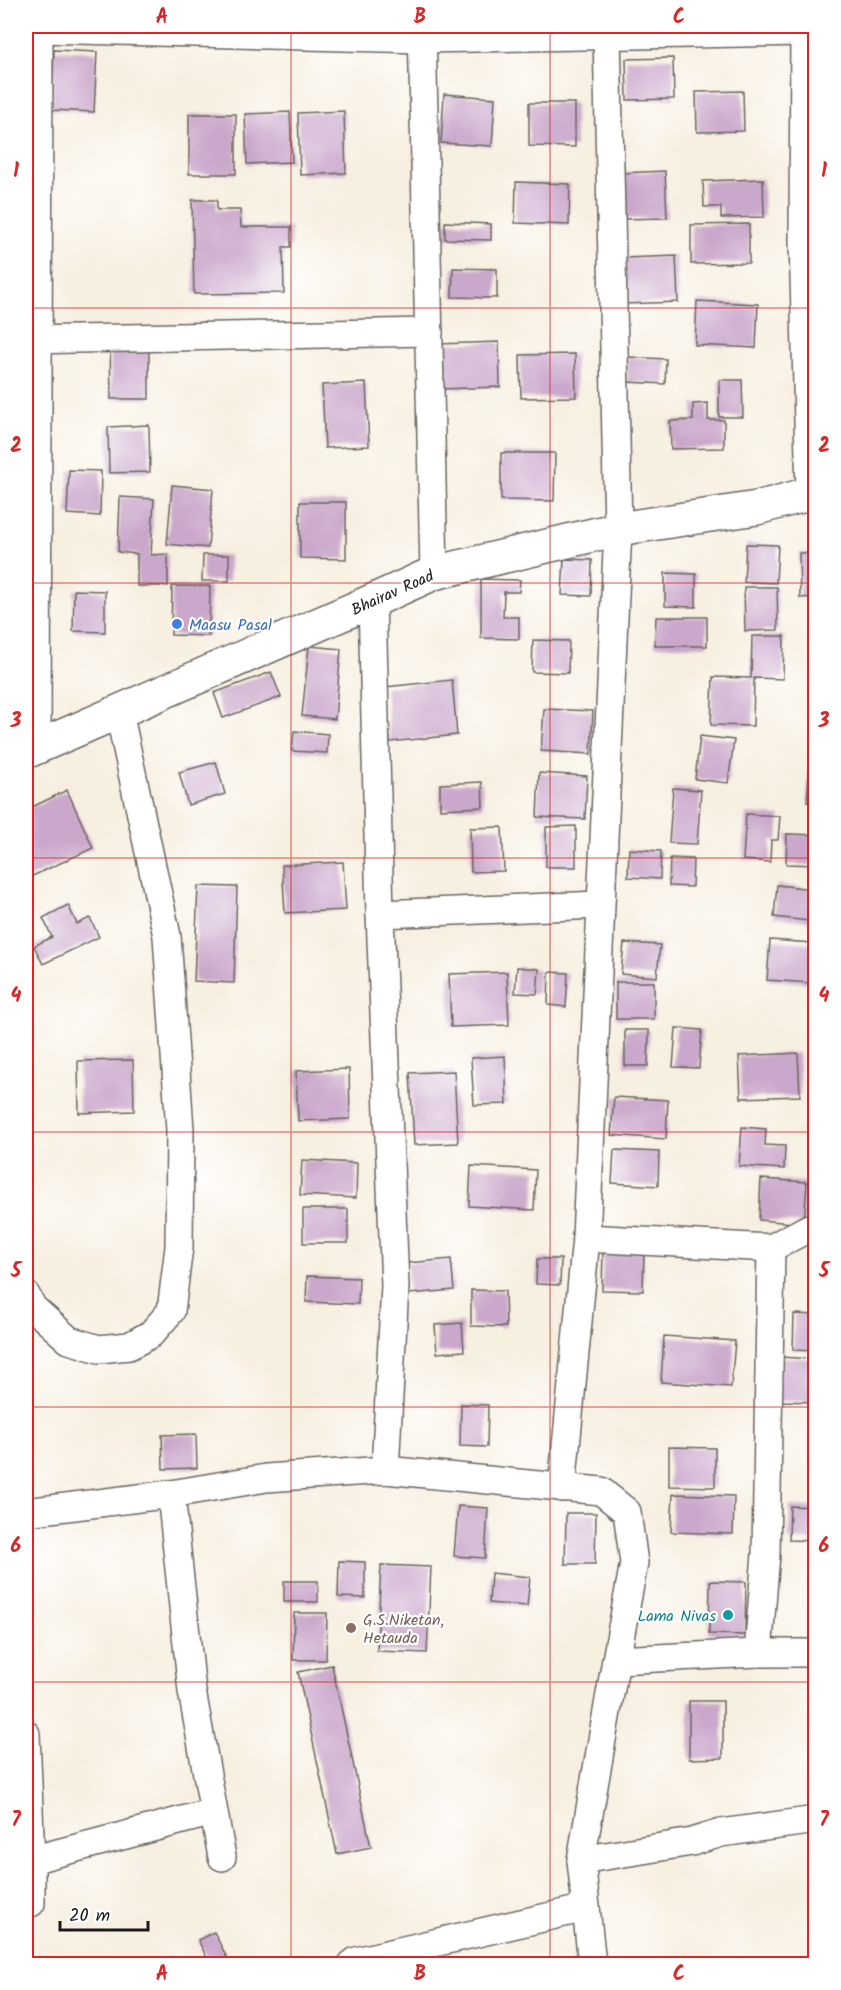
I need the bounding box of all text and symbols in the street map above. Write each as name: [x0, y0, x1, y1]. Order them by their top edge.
text: A: [156, 2, 168, 34]
text: B: [414, 2, 426, 34]
text: C: [673, 2, 685, 34]
text: 1: [13, 156, 19, 188]
text: 1: [821, 156, 827, 188]
text: 2: [10, 431, 22, 463]
text: 2: [818, 431, 830, 463]
street label: Bhairav Road: [347, 564, 439, 623]
place label: Maasu Pasal: [189, 613, 272, 638]
marker: Maasu Pasal: [170, 617, 184, 631]
text: 3: [10, 706, 22, 738]
text: 3: [818, 706, 830, 738]
text: 4: [11, 981, 22, 1013]
text: 4: [819, 981, 830, 1013]
text: 5: [10, 1256, 23, 1288]
text: 5: [818, 1256, 831, 1288]
text: 6: [11, 1531, 22, 1563]
text: 6: [819, 1531, 830, 1563]
place label: Lama Nivas: [637, 1604, 716, 1629]
place label: G.S.Niketan, Hetauda: [363, 1608, 444, 1651]
marker: Lama Nivas: [721, 1608, 735, 1622]
marker: G.S.Niketan, Hetauda: [344, 1621, 358, 1635]
text: 7: [11, 1805, 21, 1837]
text: 7: [819, 1805, 829, 1837]
scale bar: [60, 1894, 148, 1932]
text: 20 m: [69, 1902, 110, 1931]
text: A: [156, 1959, 168, 1990]
text: B: [414, 1959, 426, 1990]
text: C: [673, 1959, 685, 1990]

